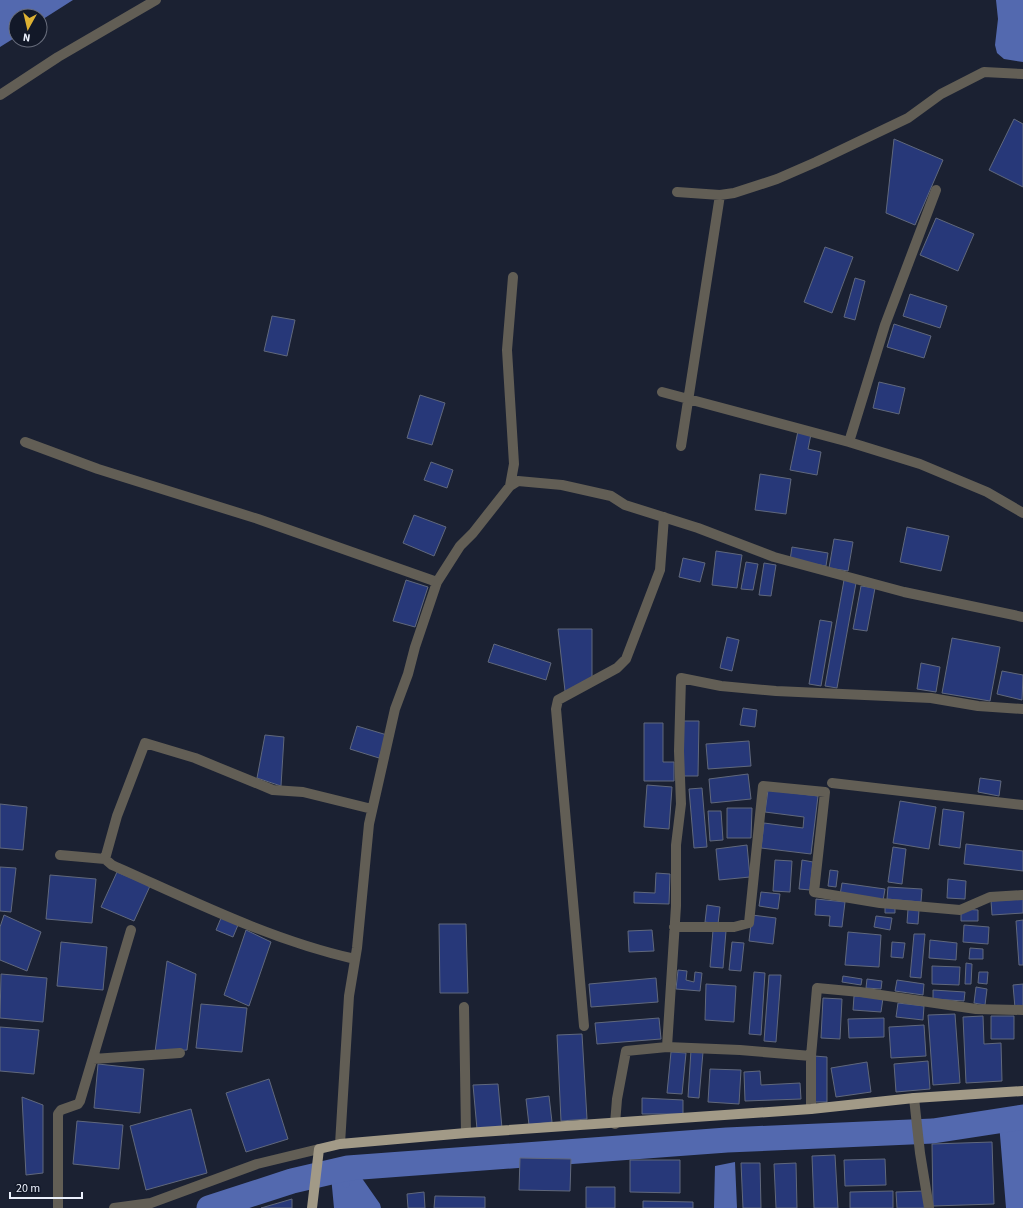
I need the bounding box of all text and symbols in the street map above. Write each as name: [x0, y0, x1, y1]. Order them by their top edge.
north arrow: [8, 8, 48, 48]
text: N: [22, 29, 31, 45]
scale bar: [10, 1174, 82, 1200]
text: 20 m: [16, 1180, 40, 1197]

